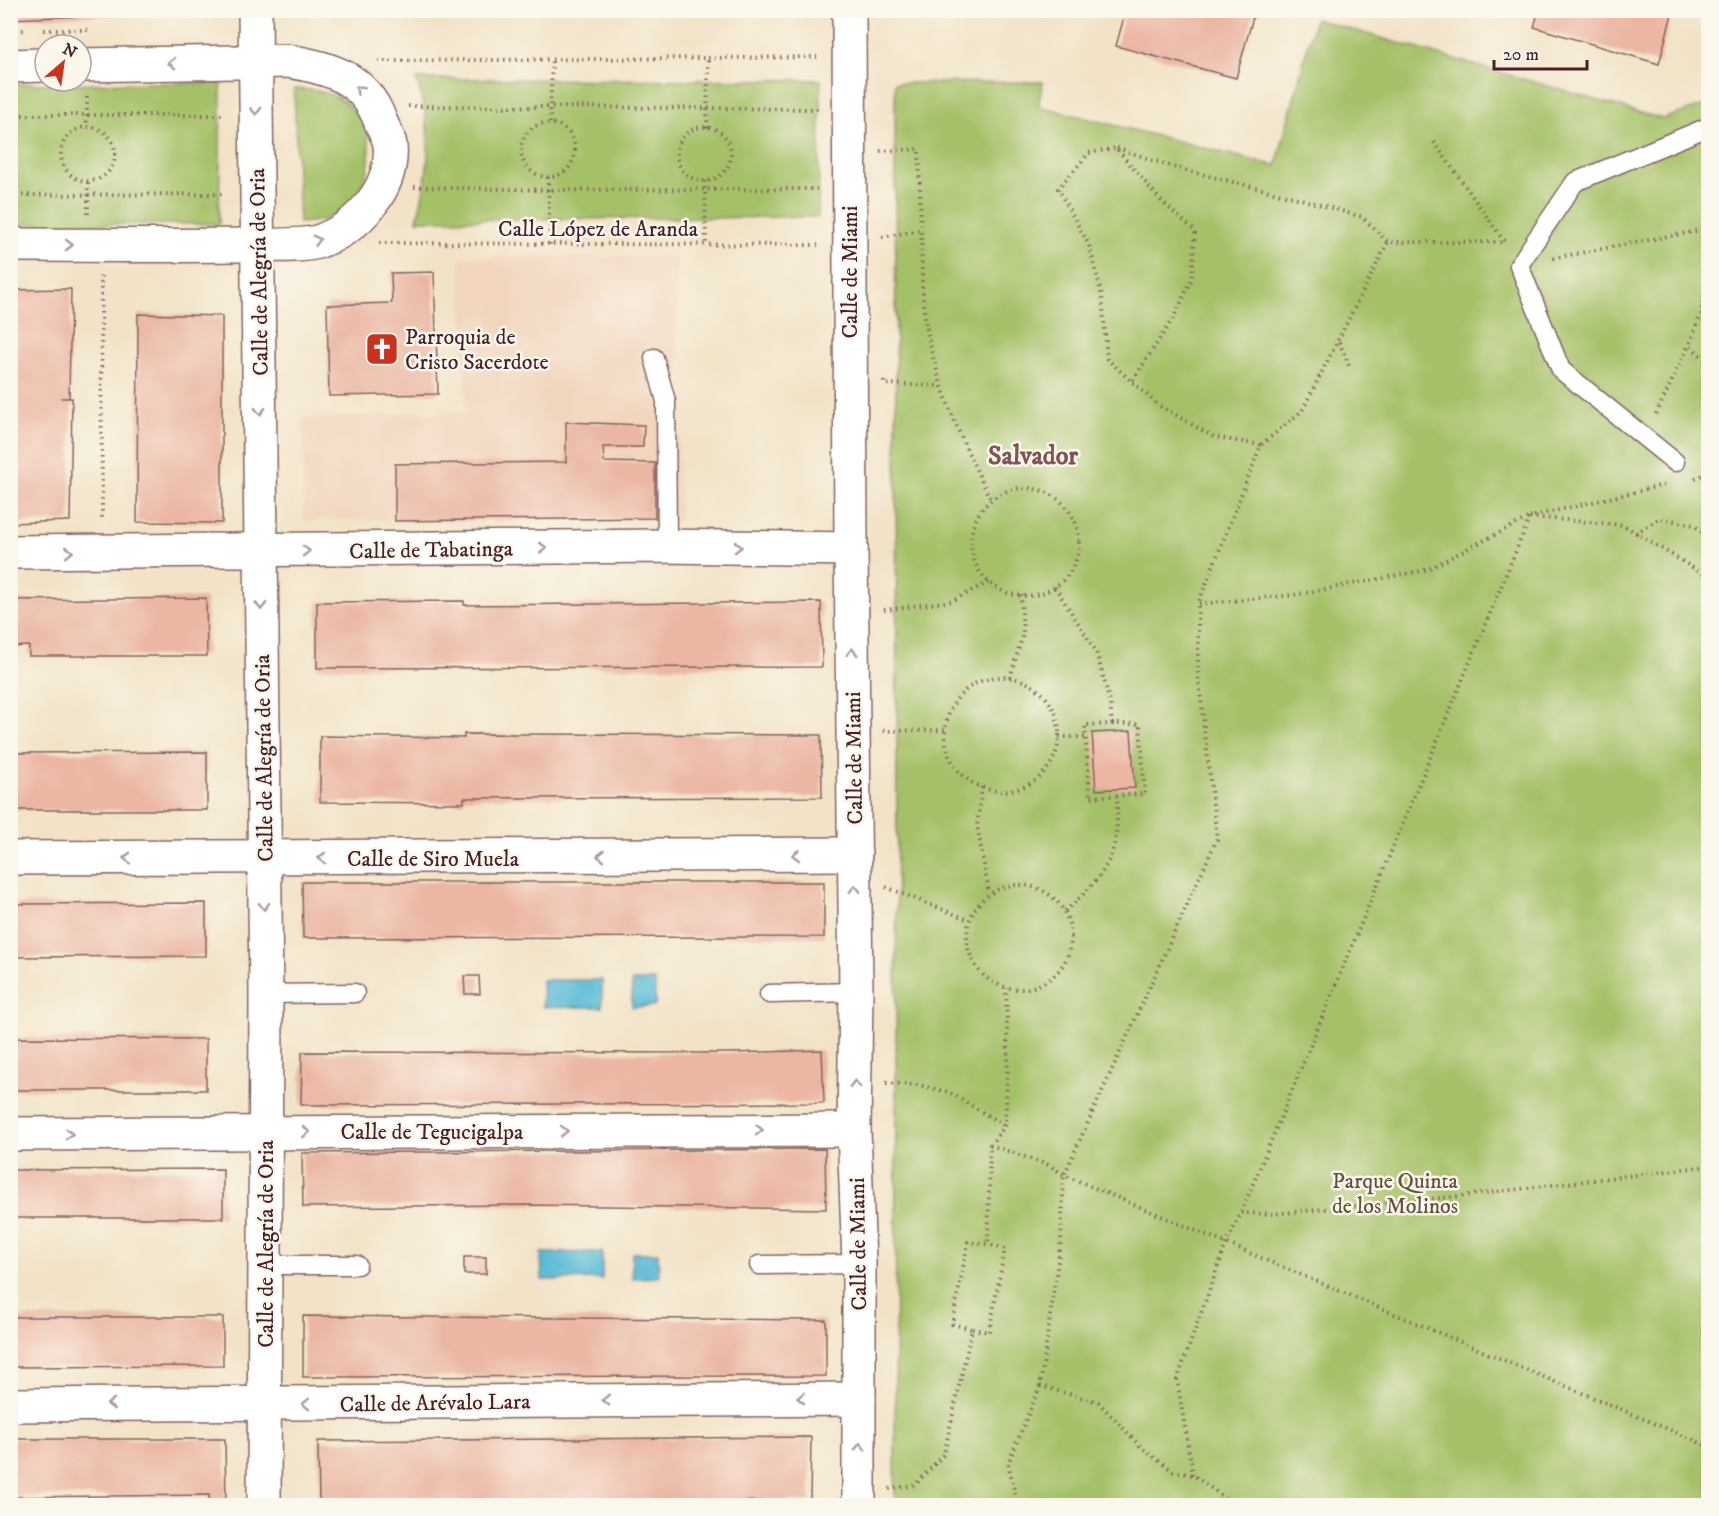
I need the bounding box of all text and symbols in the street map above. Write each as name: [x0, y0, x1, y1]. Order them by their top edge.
north arrow: [33, 33, 93, 93]
scale bar: [1494, 33, 1587, 71]
text: N: [59, 39, 80, 63]
text: 20 m: [1503, 44, 1539, 66]
one-way arrow: [167, 57, 176, 69]
one-way arrow: [356, 86, 367, 97]
one-way arrow: [249, 106, 262, 115]
street label: Calle de Alegría de Oria: [244, 167, 275, 376]
street label: Calle de Miami: [837, 205, 864, 339]
street label: Calle López de Aranda: [498, 216, 699, 243]
one-way arrow: [312, 234, 322, 247]
one-way arrow: [64, 239, 73, 251]
place label: Parroquia de Cristo Sacerdote: [405, 324, 549, 376]
church icon: Parroquia de Cristo Sacerdote: [364, 331, 400, 367]
one-way arrow: [254, 406, 266, 415]
district label: Salvador: [988, 440, 1078, 473]
street label: Calle de Tabatinga: [349, 536, 514, 565]
one-way arrow: [538, 541, 547, 554]
one-way arrow: [733, 541, 742, 554]
one-way arrow: [301, 545, 310, 557]
one-way arrow: [64, 546, 73, 558]
one-way arrow: [255, 601, 267, 610]
one-way arrow: [846, 648, 858, 657]
street label: Calle de Alegría de Oria: [249, 653, 280, 862]
street label: Calle de Miami: [840, 691, 869, 825]
street label: Calle de Siro Muela: [347, 846, 520, 873]
one-way arrow: [792, 849, 801, 861]
one-way arrow: [597, 850, 606, 862]
one-way arrow: [123, 852, 132, 864]
one-way arrow: [318, 852, 327, 864]
one-way arrow: [849, 885, 861, 894]
one-way arrow: [258, 901, 270, 910]
one-way arrow: [849, 1080, 861, 1089]
street label: Calle de Tegucigalpa: [341, 1119, 524, 1146]
one-way arrow: [754, 1124, 763, 1136]
one-way arrow: [559, 1125, 568, 1137]
one-way arrow: [301, 1126, 310, 1138]
one-way arrow: [64, 1128, 73, 1140]
street label: Calle de Alegría de Oria: [253, 1140, 280, 1348]
park label: Parque Quinta de los Molinos: [1332, 1168, 1459, 1220]
street label: Calle de Miami: [844, 1177, 873, 1311]
street label: Calle de Arévalo Lara: [339, 1388, 531, 1419]
one-way arrow: [796, 1392, 805, 1405]
one-way arrow: [601, 1394, 610, 1407]
one-way arrow: [301, 1397, 310, 1410]
one-way arrow: [106, 1398, 115, 1411]
one-way arrow: [854, 1443, 866, 1452]

